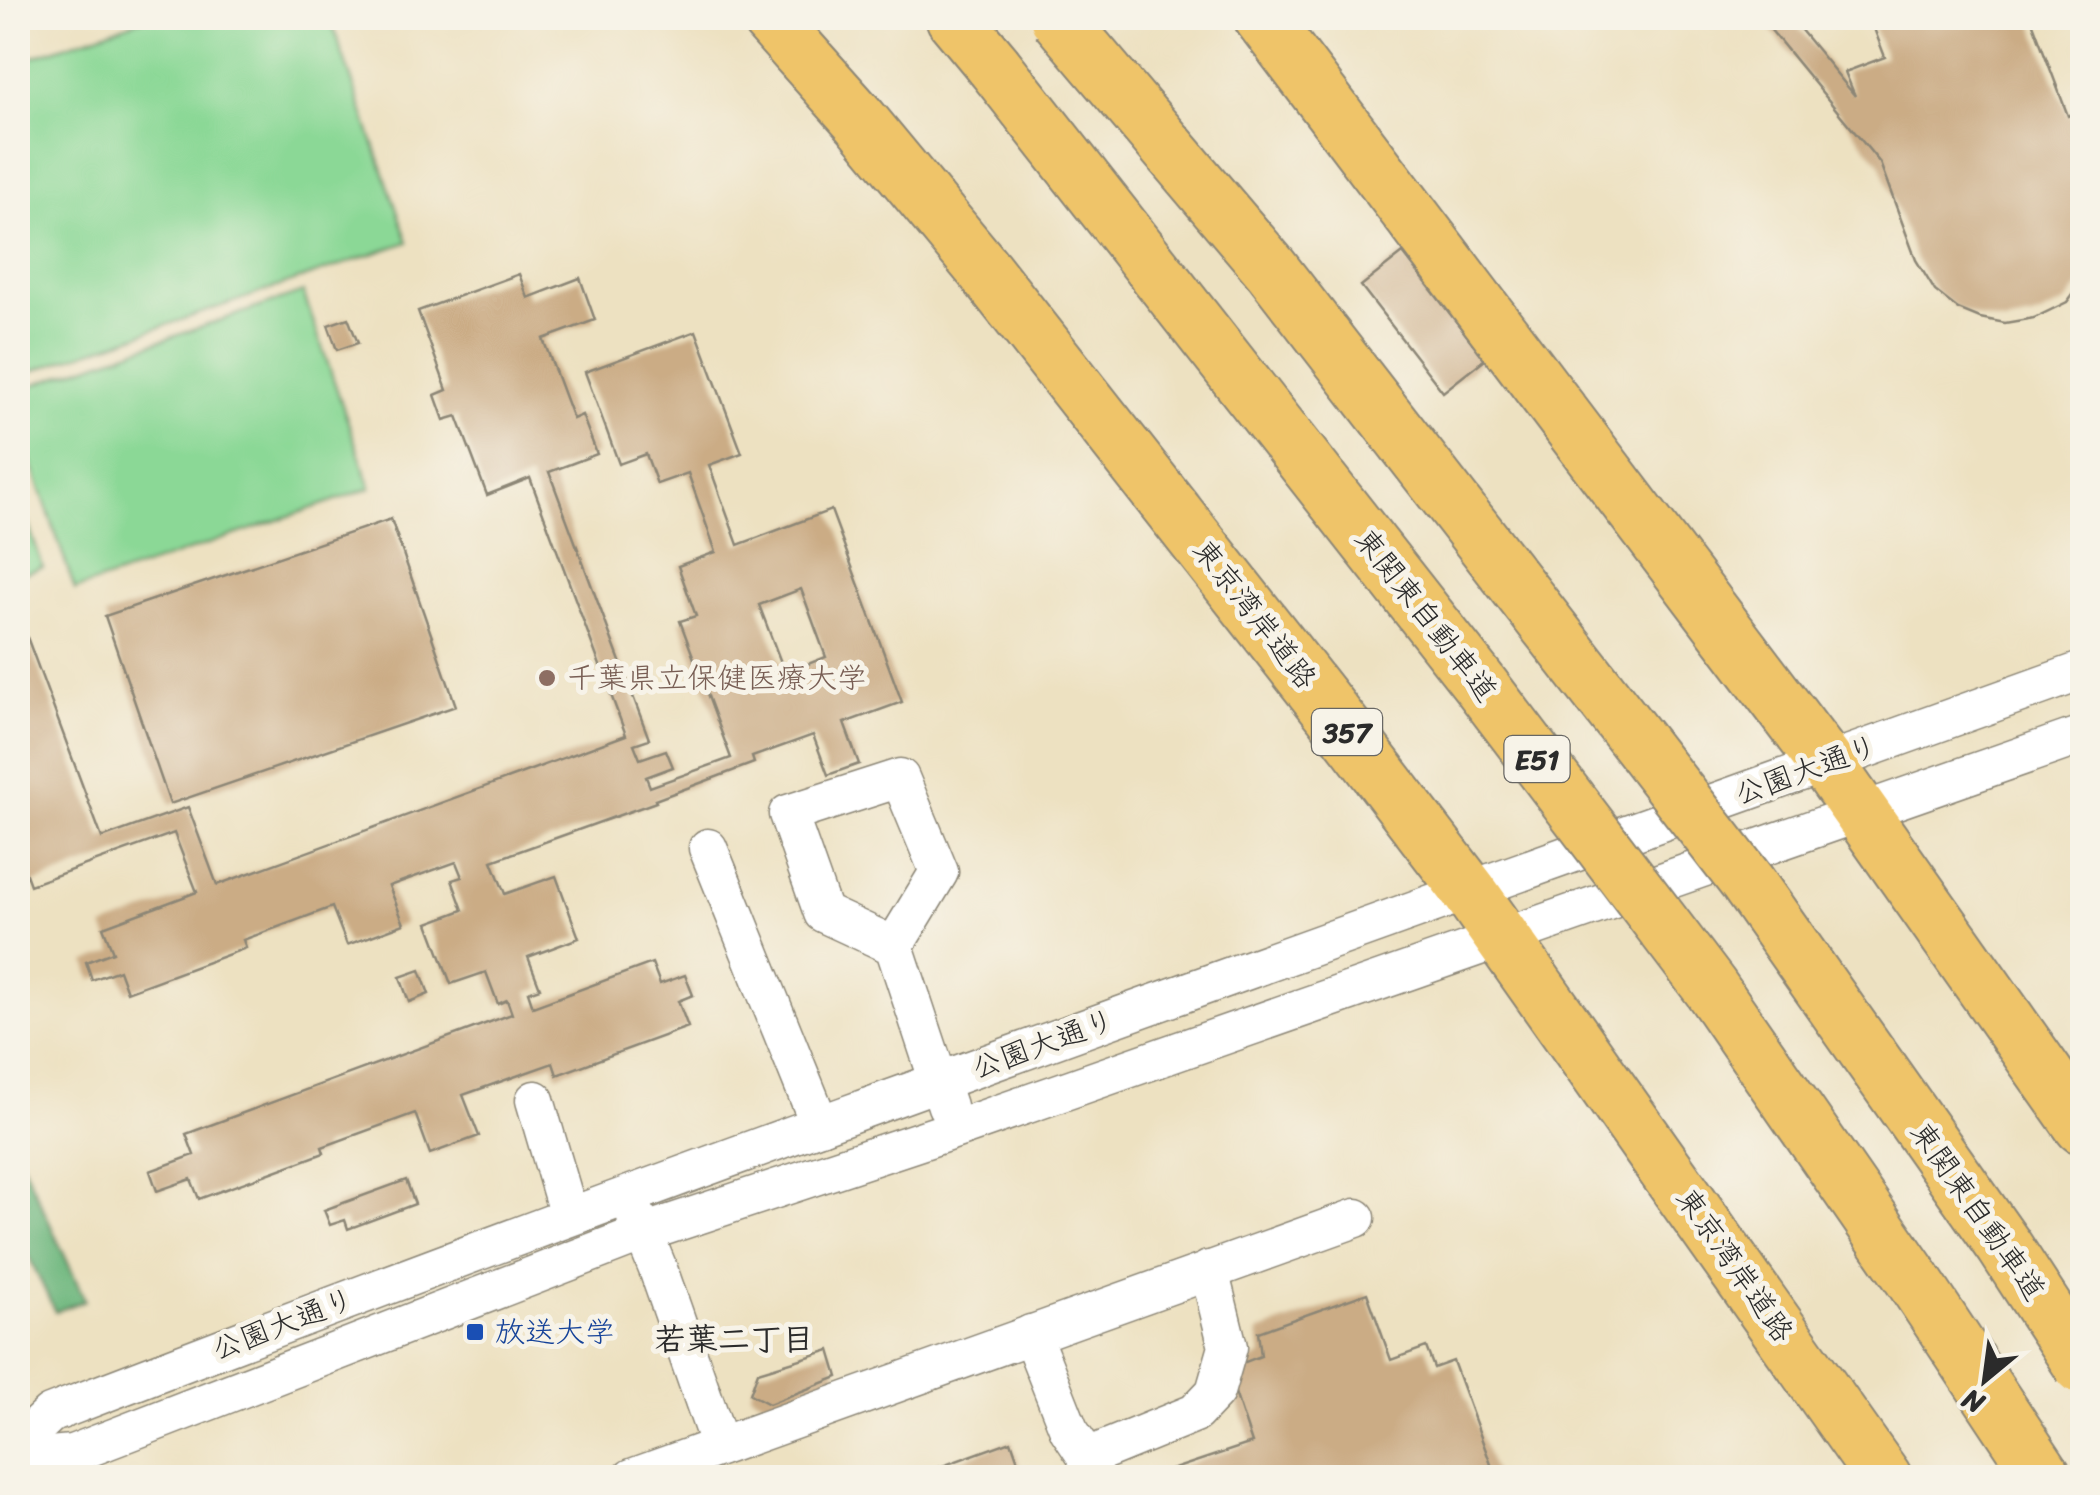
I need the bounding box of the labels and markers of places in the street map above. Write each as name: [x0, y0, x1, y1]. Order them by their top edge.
place label: 千葉県立保健医療大学: [567, 651, 867, 705]
marker: 千葉県立保健医療大学: [536, 667, 558, 689]
place label: 放送大学: [495, 1305, 615, 1359]
marker: 放送大学: [464, 1321, 486, 1343]

